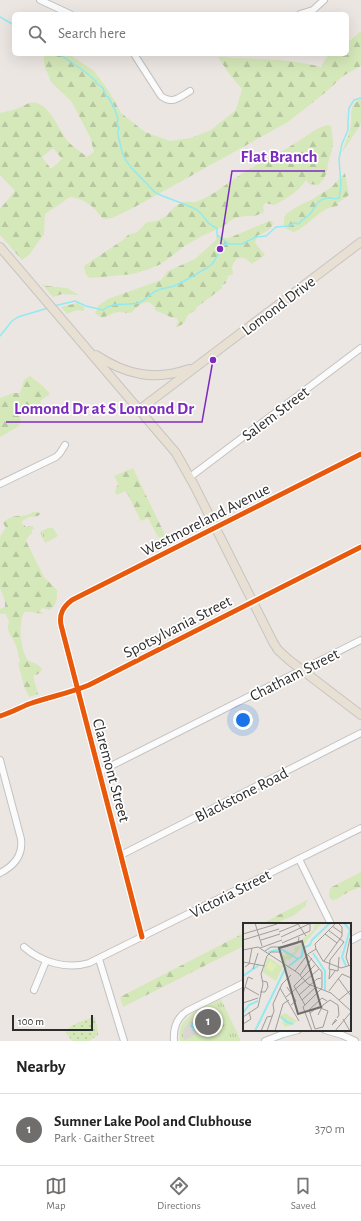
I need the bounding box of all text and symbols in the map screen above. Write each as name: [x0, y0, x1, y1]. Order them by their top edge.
search box: [12, 12, 349, 56]
icon: search: [26, 23, 48, 45]
text: Search here: [58, 26, 126, 41]
callout: Flat Branch: [232, 142, 325, 171]
text: Flat Branch: [241, 148, 317, 165]
street label: Lomond Drive: [239, 273, 318, 338]
street label: Salem Street: [239, 384, 312, 444]
callout: Lomond Dr at S Lomond Dr: [6, 393, 202, 422]
text: Lomond Dr at S Lomond Dr: [14, 400, 194, 417]
street label: Westmoreland Avenue: [139, 481, 272, 559]
street label: Spotsylvania Street: [121, 593, 235, 662]
street label: Chatham Street: [247, 646, 342, 704]
your location: [233, 710, 253, 730]
street label: Claremont Street: [90, 717, 133, 824]
street label: Blackstone Road: [192, 765, 291, 825]
street label: Victoria Street: [187, 867, 273, 921]
inset map: [243, 923, 351, 1031]
pin: 1: [195, 1007, 221, 1037]
scale bar: [12, 1013, 93, 1032]
text: 100 m: [18, 1016, 44, 1027]
text: Nearby: [16, 1058, 66, 1075]
text: Sumner Lake Pool and Clubhouse: [54, 1114, 252, 1129]
text: 1: [27, 1123, 31, 1136]
text: 370 m: [315, 1123, 345, 1136]
text: Park · Gaither Street: [54, 1132, 154, 1145]
tab: Map: [45, 1175, 67, 1212]
tab: Directions: [157, 1175, 201, 1212]
tab: Saved: [291, 1175, 316, 1212]

